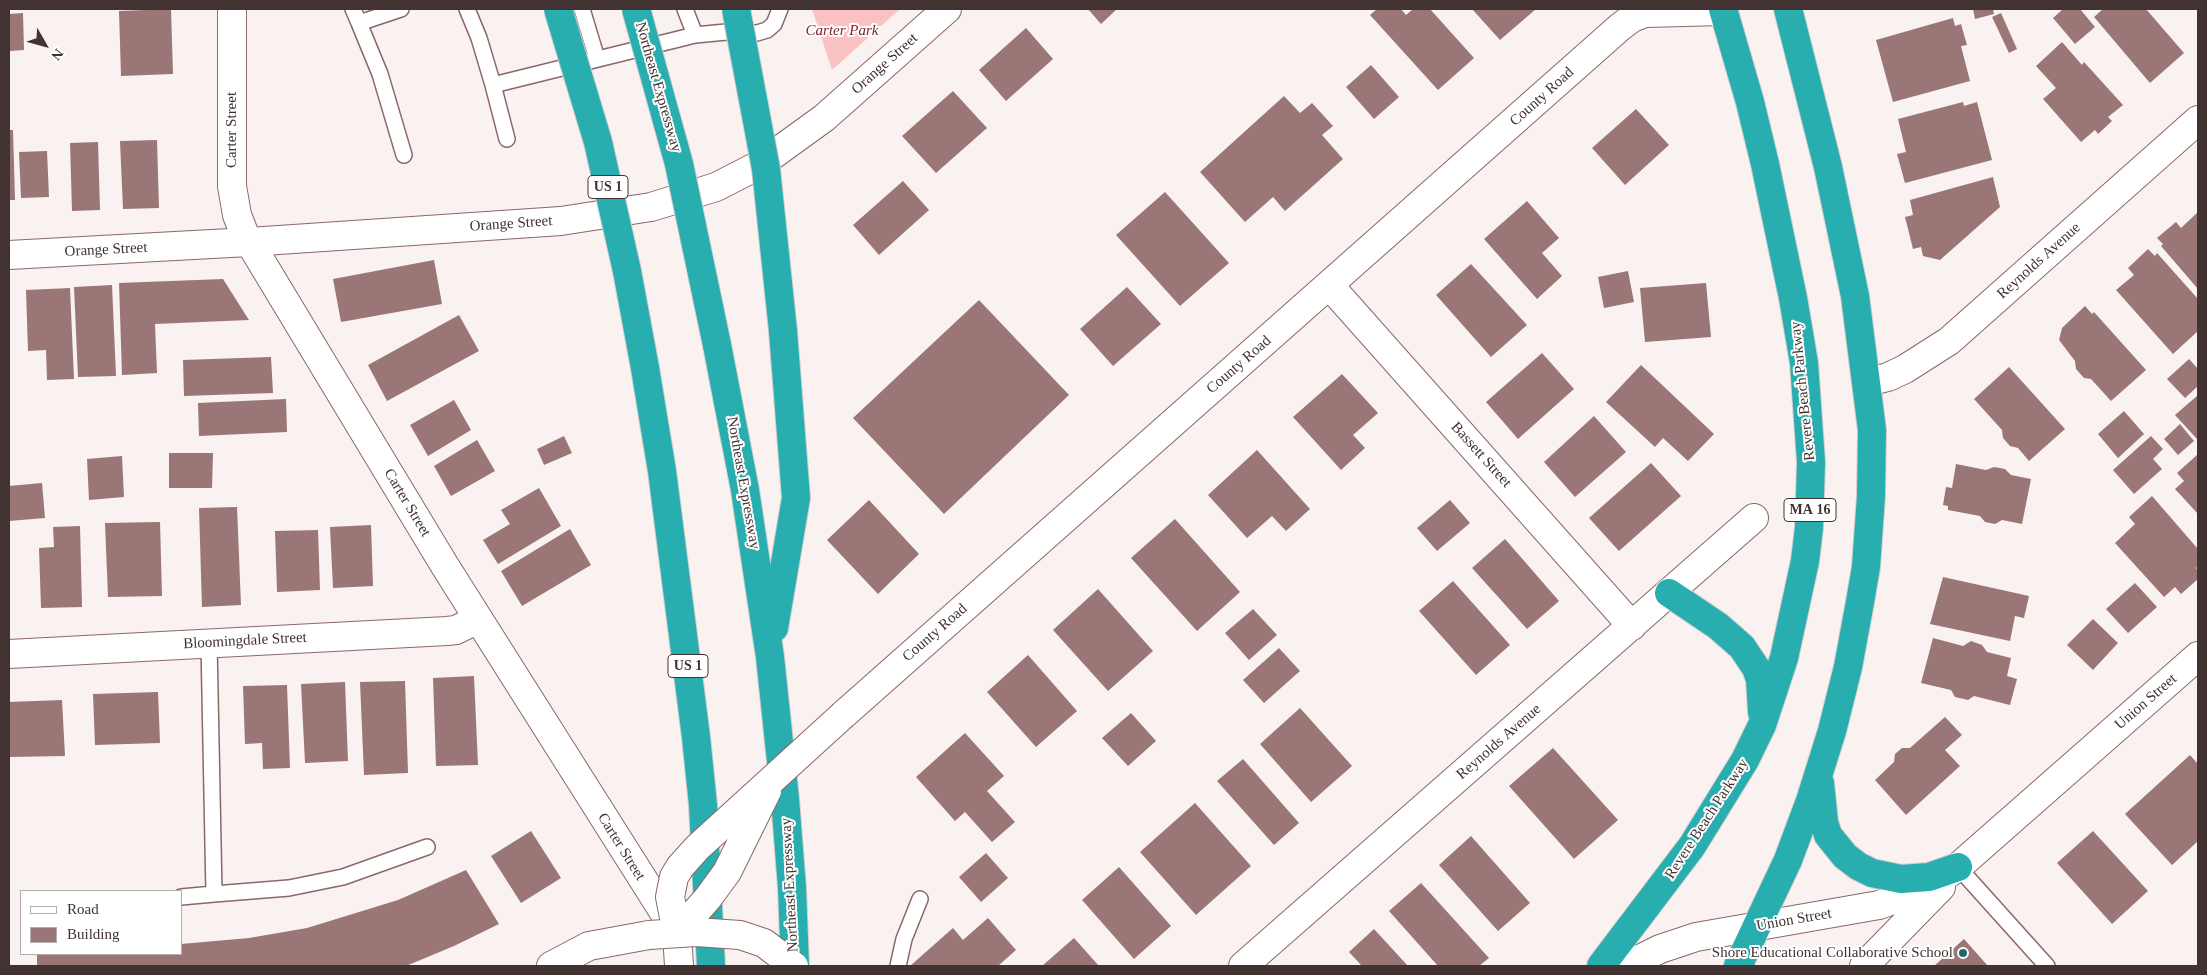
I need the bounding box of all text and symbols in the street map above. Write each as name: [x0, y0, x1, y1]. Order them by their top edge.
north arrow: [20, 20, 70, 70]
street label: Northeast Expressway: [631, 20, 685, 154]
park label: Carter Park: [806, 22, 878, 40]
street label: Orange Street: [848, 30, 922, 98]
text: N: [48, 46, 66, 63]
street label: County Road: [1506, 64, 1578, 130]
street label: Carter Street: [223, 92, 241, 168]
road number: US 1: [588, 176, 628, 198]
street label: Orange Street: [469, 212, 553, 236]
street label: Reynolds Avenue: [1994, 219, 2084, 303]
street label: Orange Street: [64, 239, 148, 261]
street label: Revere Beach Parkway: [1787, 320, 1819, 462]
street label: County Road: [1203, 332, 1275, 398]
street label: Northeast Expressway: [722, 415, 764, 551]
street label: Bassett Street: [1447, 418, 1515, 492]
street label: Carter Street: [380, 466, 434, 540]
road number: MA 16: [1784, 498, 1836, 522]
street label: County Road: [899, 600, 971, 666]
street label: Bloomingdale Street: [183, 629, 307, 653]
road number: US 1: [668, 654, 708, 678]
street label: Union Street: [2111, 670, 2181, 734]
street label: Reynolds Avenue: [1453, 700, 1545, 784]
street label: Revere Beach Parkway: [1661, 755, 1753, 883]
street label: Carter Street: [593, 810, 649, 884]
street label: Northeast Expressway: [777, 817, 803, 953]
legend: [20, 890, 182, 955]
text: Road: [67, 901, 99, 917]
street label: Union Street: [1755, 905, 1833, 935]
text: Building: [67, 926, 120, 942]
place label: Shore Educational Collaborative School: [1712, 944, 1953, 962]
marker: Shore Educational Collaborative School: [1957, 947, 1969, 959]

